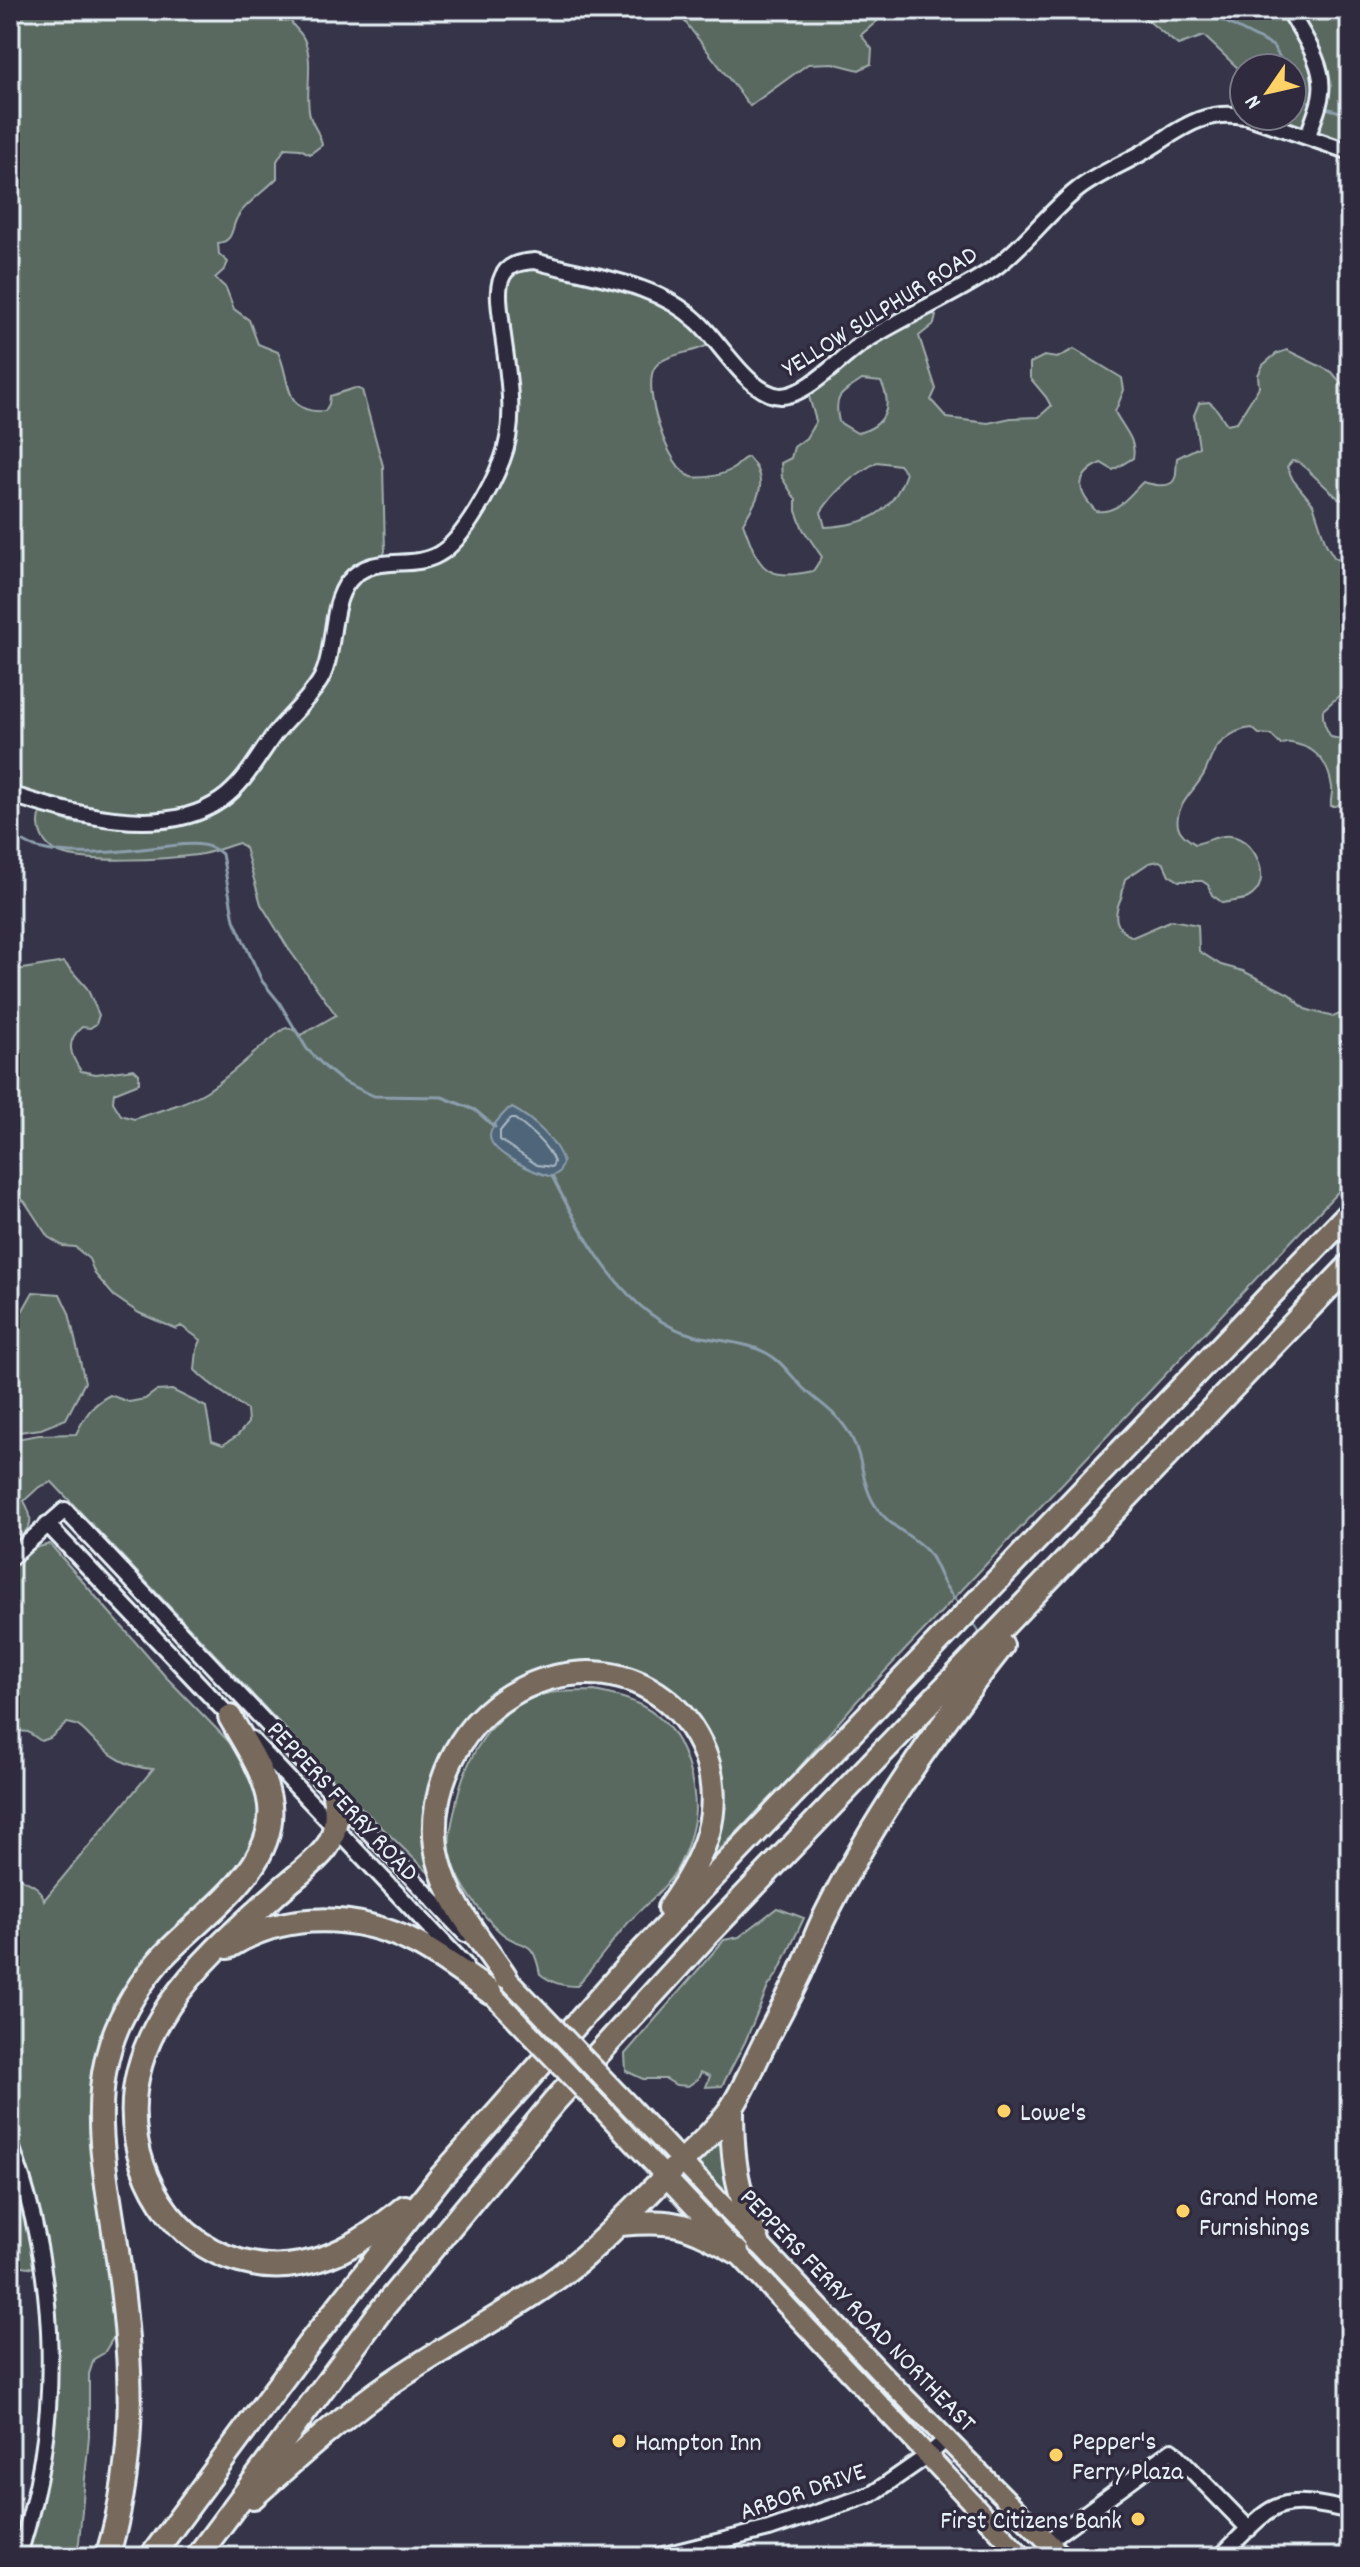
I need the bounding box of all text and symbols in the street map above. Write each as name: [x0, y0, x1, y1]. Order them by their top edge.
north arrow: [1228, 52, 1308, 132]
text: N: [1238, 88, 1270, 114]
street label: YELLOW SULPHUR ROAD: [776, 238, 986, 388]
street label: PEPPERS FERRY ROAD: [257, 1714, 426, 1891]
place label: Lowe's: [1020, 2096, 1086, 2133]
marker: Lowe's: [995, 2102, 1013, 2120]
street label: PEPPERS FERRY ROAD NORTHEAST: [730, 2181, 984, 2442]
place label: Grand Home Furnishings: [1199, 2181, 1318, 2248]
marker: Grand Home Furnishings: [1174, 2202, 1192, 2220]
place label: Pepper's Ferry Plaza: [1072, 2425, 1184, 2492]
place label: Hampton Inn: [635, 2426, 762, 2463]
marker: Hampton Inn: [610, 2432, 628, 2450]
marker: Pepper's Ferry Plaza: [1047, 2446, 1065, 2464]
street label: ARBOR DRIVE: [735, 2454, 871, 2532]
place label: First Citizens Bank: [940, 2504, 1122, 2541]
marker: First Citizens Bank: [1129, 2510, 1147, 2528]

